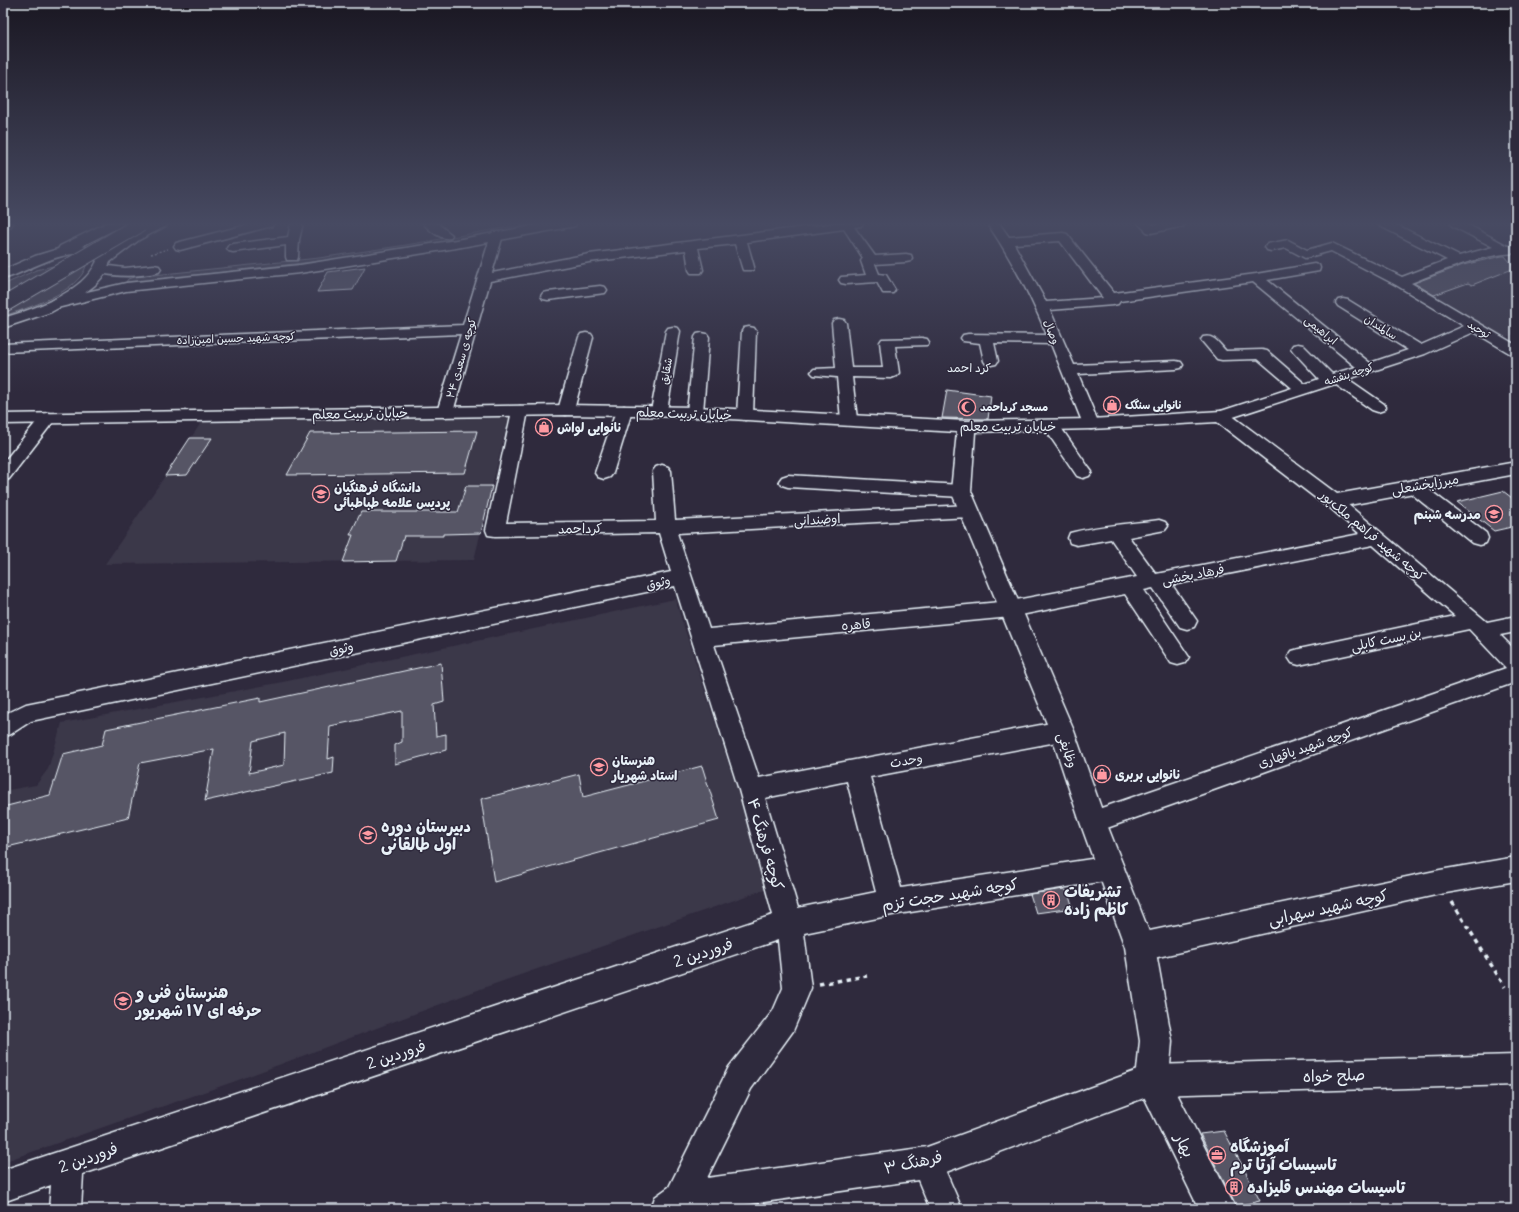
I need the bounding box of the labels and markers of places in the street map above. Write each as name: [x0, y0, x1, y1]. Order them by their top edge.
shop icon: نانوایی سنگک: [1102, 395, 1122, 415]
mosque icon: مسجد کرداحمد: [957, 397, 977, 417]
place label: نانوایی سنگک: [1125, 398, 1182, 413]
place label: مسجد کرداحمد: [980, 400, 1048, 414]
shop icon: نانوایی لواش: [534, 417, 554, 437]
place label: نانوایی لواش: [557, 419, 622, 437]
place label: دانشگاه فرهنگیان پردیس علامه طباطبائی: [334, 479, 450, 511]
school or university icon: دانشگاه فرهنگیان پردیس علامه طباطبائی: [311, 484, 331, 504]
school or university icon: مدرسه شبنم: [1484, 504, 1504, 524]
place label: مدرسه شبنم: [1414, 506, 1481, 525]
place label: هنرستان استاد شهریار: [611, 752, 677, 784]
school or university icon: هنرستان استاد شهریار: [589, 757, 609, 777]
shop icon: نانوایی بربری: [1092, 764, 1112, 784]
place label: نانوایی بربری: [1115, 766, 1181, 783]
place label: دبیرستان دوره اول طالقانی: [381, 816, 471, 855]
school or university icon: دبیرستان دوره اول طالقانی: [358, 825, 378, 845]
place label: تشریفات کاظم زاده: [1064, 881, 1128, 922]
building icon: تشریفات کاظم زاده: [1041, 890, 1061, 910]
place label: هنرستان فنی و حرفه ای ۱۷ شهریور: [134, 982, 261, 1021]
school or university icon: هنرستان فنی و حرفه ای ۱۷ شهریور: [113, 991, 133, 1011]
place label: آموزشگاه تاسیسات آرتا ترم: [1230, 1136, 1338, 1177]
office icon: آموزشگاه تاسیسات آرتا ترم: [1207, 1145, 1227, 1165]
building icon: تاسیسات مهندس قلیزاده: [1224, 1177, 1244, 1197]
place label: تاسیسات مهندس قلیزاده: [1247, 1177, 1407, 1197]

